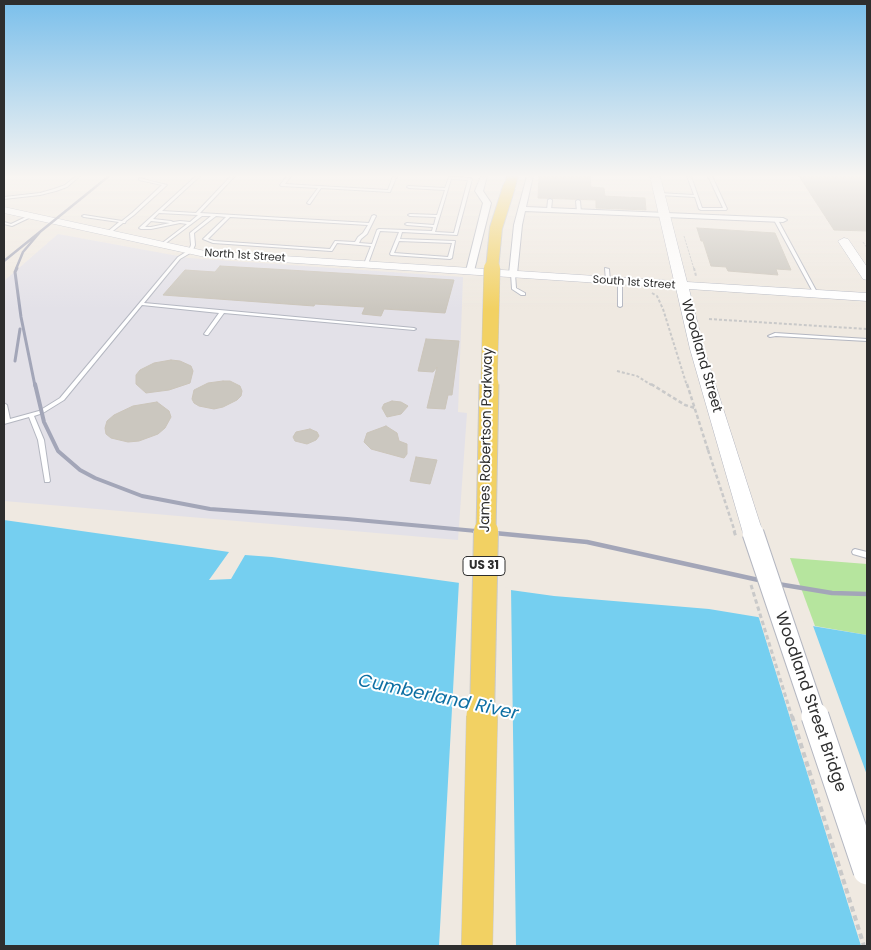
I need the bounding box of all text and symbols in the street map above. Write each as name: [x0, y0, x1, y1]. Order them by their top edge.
street label: North 1st Street: [204, 247, 286, 265]
street label: South 1st Street: [592, 274, 676, 292]
street label: Woodland Street: [677, 297, 725, 415]
street label: James Robertson Parkway: [477, 347, 497, 533]
road number: US 31: [463, 556, 505, 576]
street label: Woodland Street Bridge: [770, 609, 850, 795]
water label: Cumberland River: [356, 670, 520, 726]

